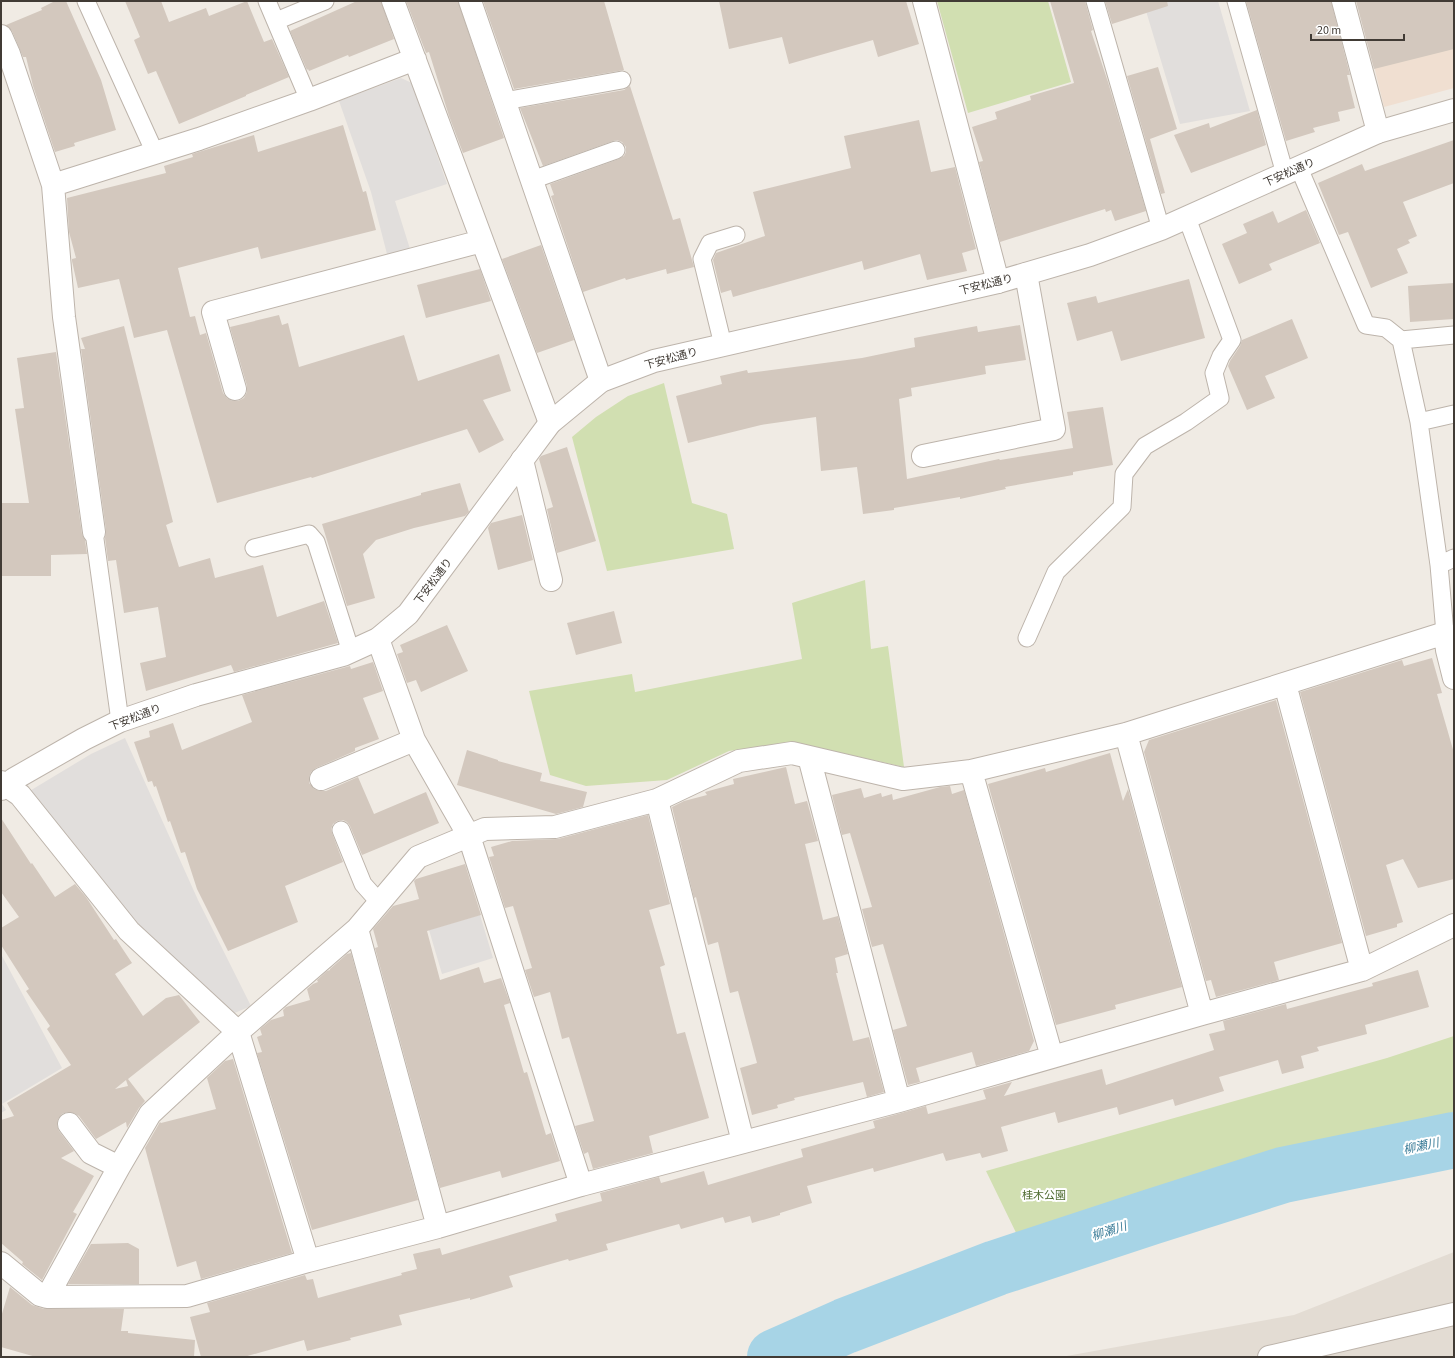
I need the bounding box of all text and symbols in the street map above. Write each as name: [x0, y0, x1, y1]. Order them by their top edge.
scale bar: [1311, 16, 1404, 42]
text: 20 m: [1317, 22, 1341, 39]
street label: 下安松通り: [1261, 154, 1317, 190]
street label: 下安松通り: [958, 271, 1015, 298]
street label: 下安松通り: [643, 344, 700, 373]
street label: 下安松通り: [411, 555, 456, 608]
street label: 下安松通り: [107, 701, 164, 734]
water label: 柳瀬川: [1402, 1134, 1442, 1159]
park label: 桂木公園: [1022, 1188, 1066, 1203]
water label: 柳瀬川: [1089, 1217, 1131, 1245]

